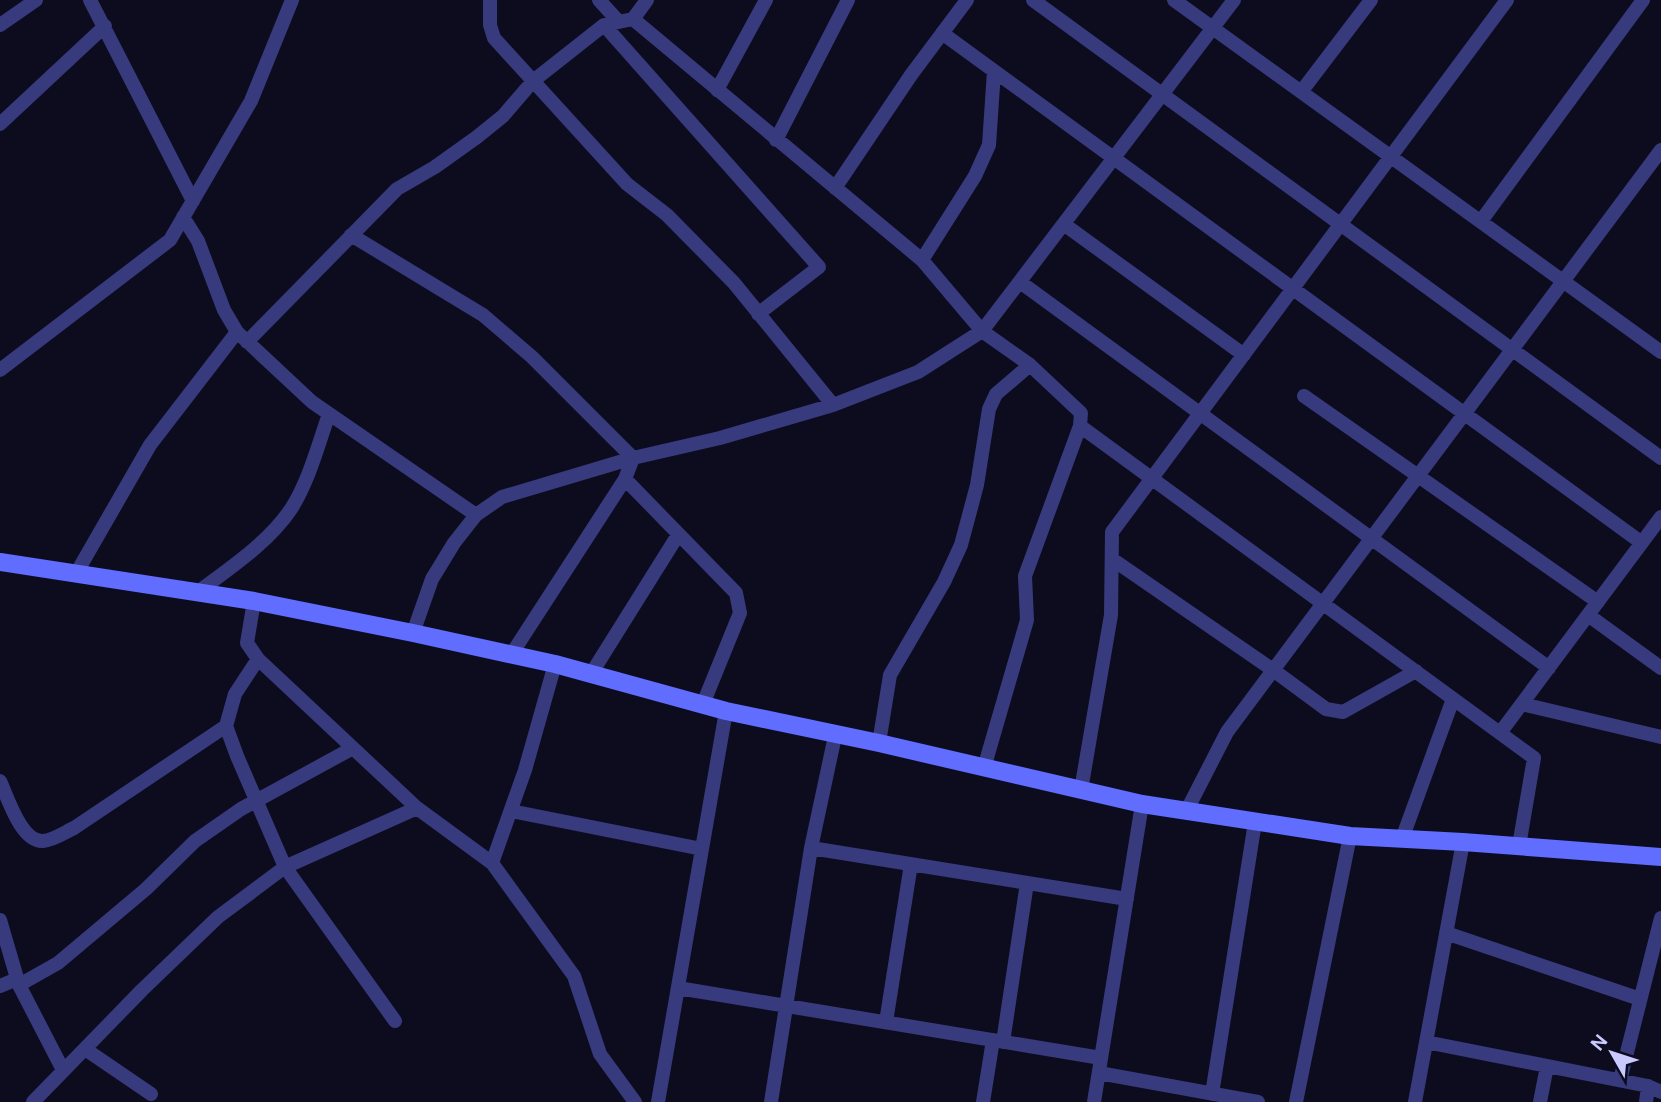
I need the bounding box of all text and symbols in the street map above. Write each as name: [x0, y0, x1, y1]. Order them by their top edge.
north arrow: [1577, 1018, 1647, 1088]
text: N: [1585, 1029, 1613, 1056]

